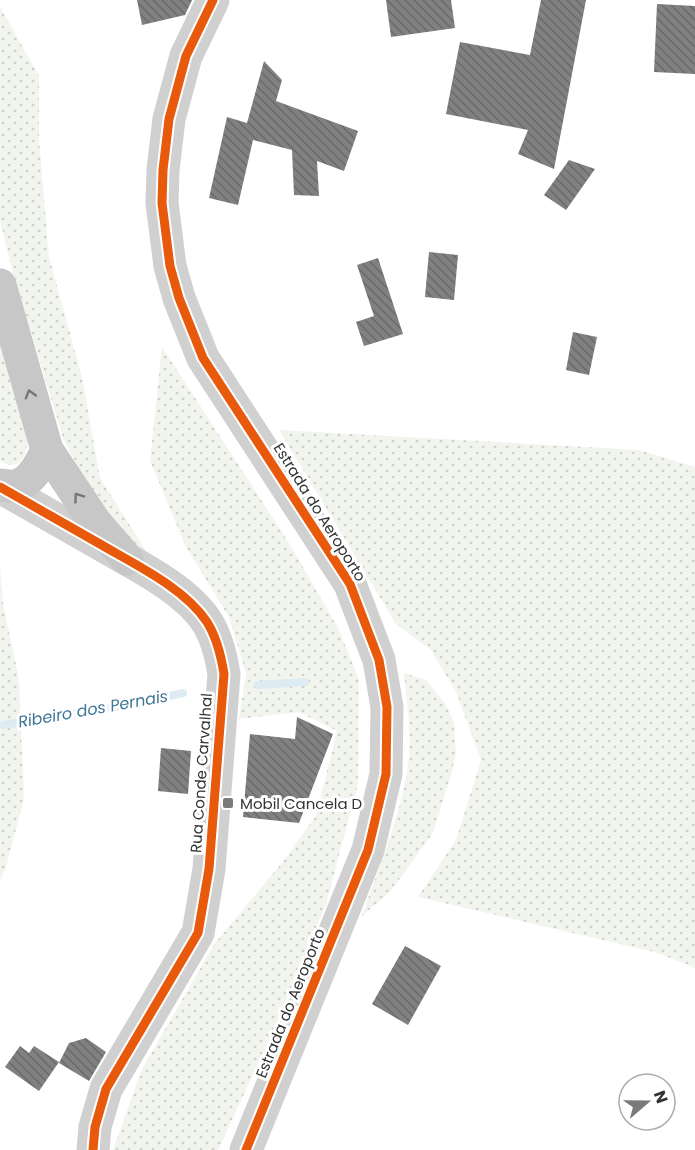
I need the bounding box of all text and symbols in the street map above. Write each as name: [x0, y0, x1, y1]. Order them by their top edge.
one-way arrow: [25, 389, 37, 400]
street label: Estrada do Aeroporto: [269, 439, 371, 585]
one-way arrow: [74, 493, 85, 504]
water label: Ribeiro dos Pernais: [16, 684, 170, 734]
street label: Rua Conde Carvalhal: [185, 692, 217, 854]
place label: Mobil Cancela D: [240, 793, 362, 814]
marker: Mobil Cancela D: [221, 796, 235, 810]
street label: Estrada do Aeroporto: [250, 925, 330, 1081]
north arrow: [617, 1072, 677, 1132]
text: N: [648, 1087, 673, 1107]

